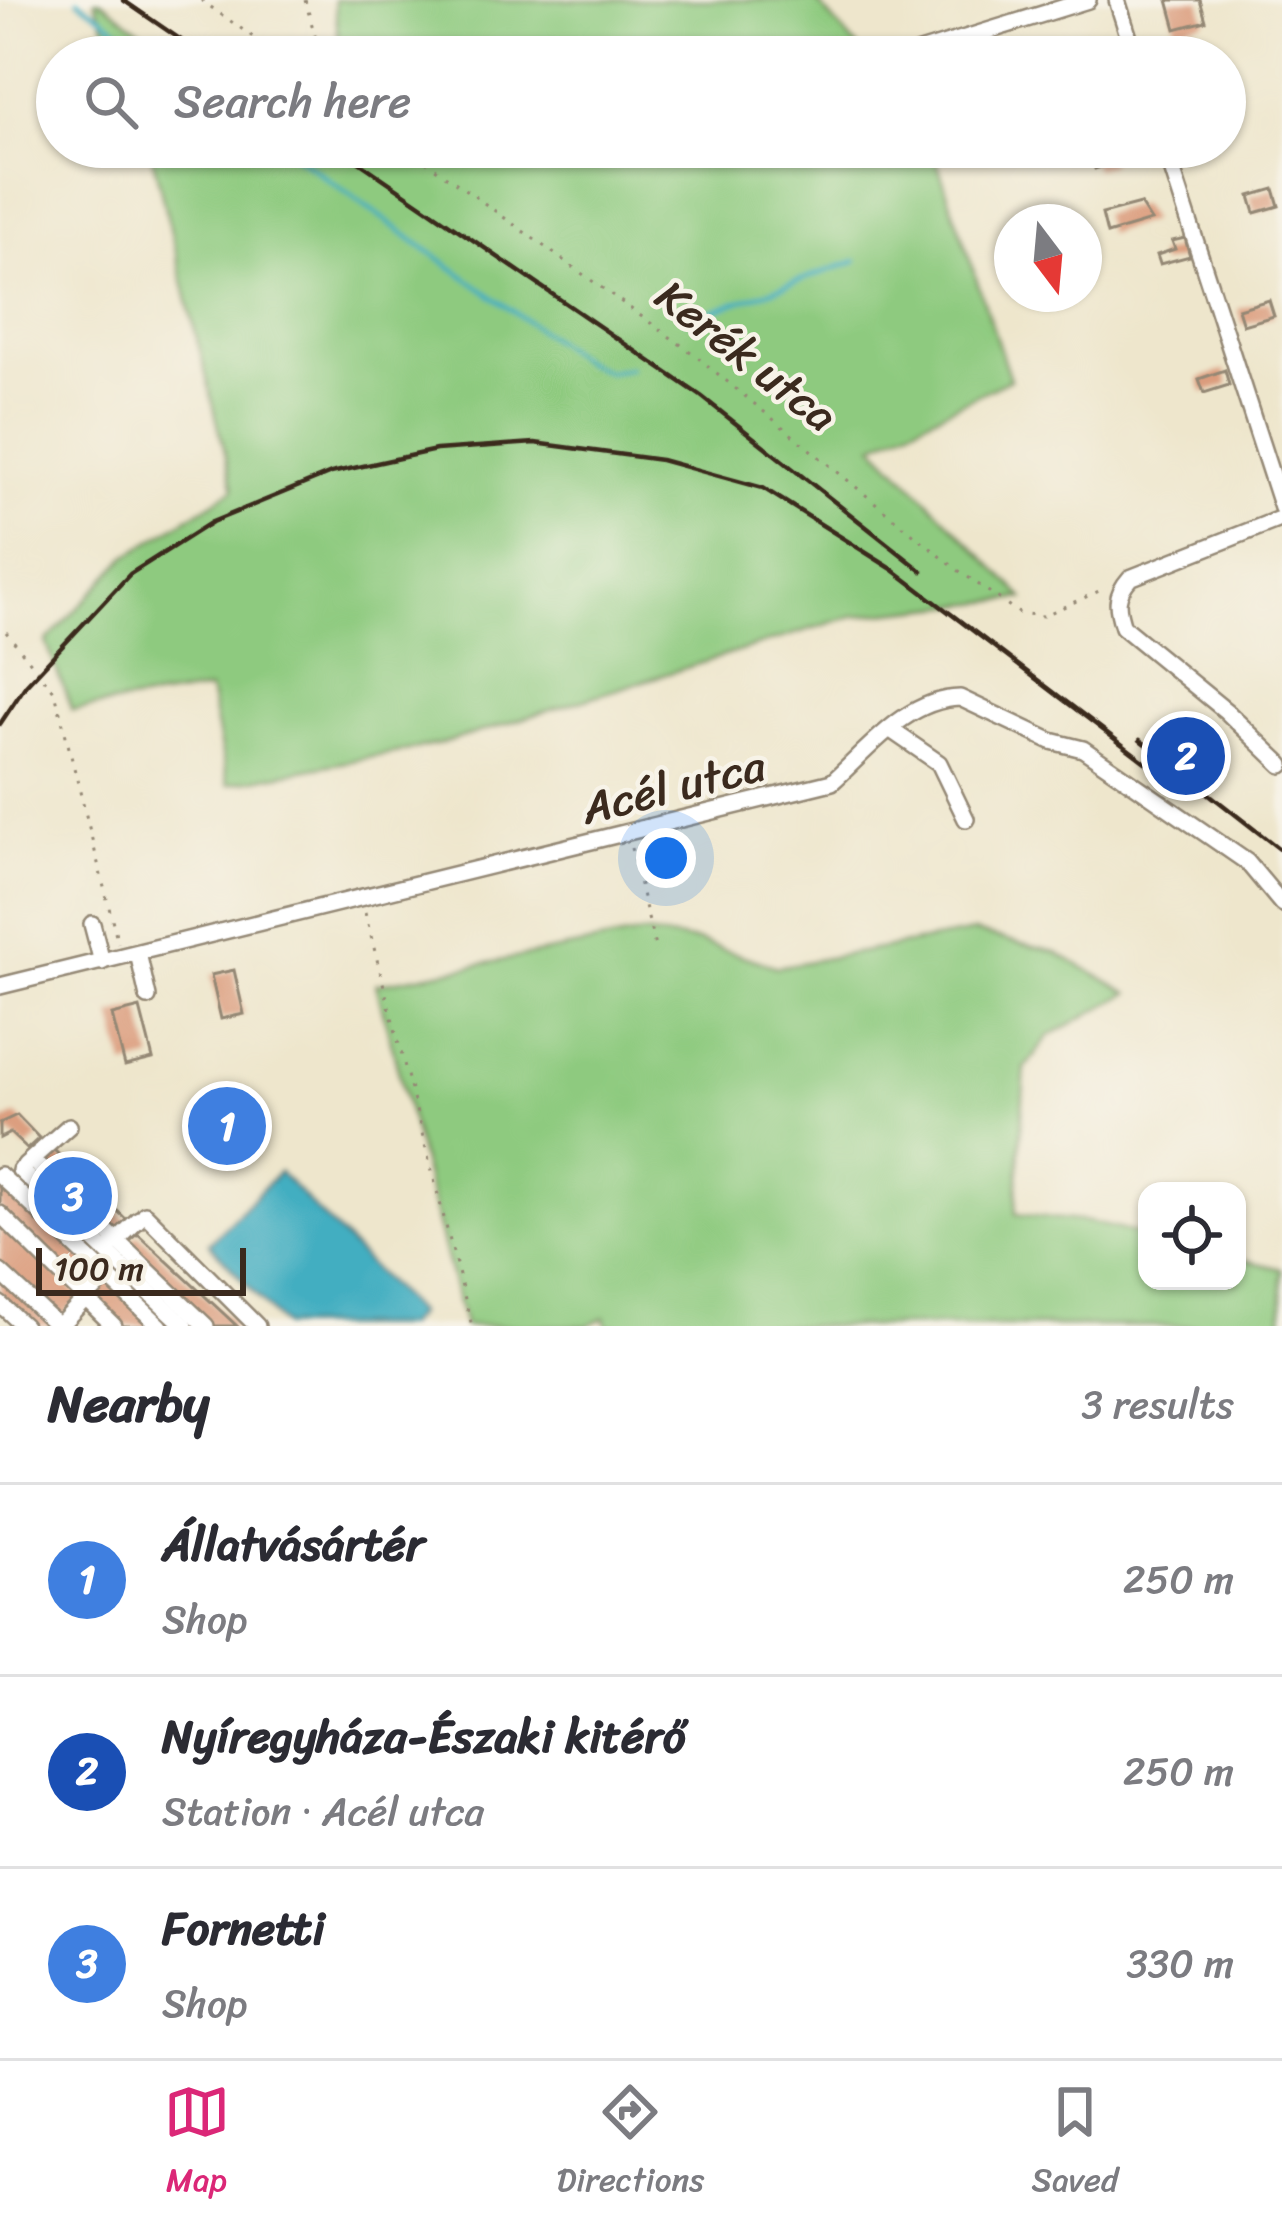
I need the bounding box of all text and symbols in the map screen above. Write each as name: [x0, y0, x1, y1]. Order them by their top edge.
search box: [36, 36, 1246, 168]
text: Search here: [174, 62, 411, 142]
icon: search: [78, 69, 144, 135]
north arrow: [994, 204, 1102, 312]
street label: Kerék utca: [637, 258, 856, 453]
pin: 2: [1147, 711, 1225, 801]
street label: Acél utca: [572, 725, 774, 849]
your location: [636, 828, 696, 888]
pin: 1: [188, 1081, 266, 1171]
pin: 3: [34, 1151, 112, 1241]
map controls: [1138, 1182, 1246, 1290]
button: locate: [1138, 1182, 1246, 1290]
text: 100 m: [54, 1240, 144, 1298]
scale bar: [36, 1242, 246, 1295]
text: Nearby: [48, 1359, 209, 1449]
text: 3 results: [1081, 1370, 1234, 1439]
text: Állatvásártér: [162, 1505, 424, 1585]
text: 1: [79, 1545, 95, 1614]
text: 250 m: [1123, 1545, 1234, 1614]
text: Shop: [162, 1585, 247, 1654]
text: Nyíregyháza-Északi kitérő: [162, 1697, 686, 1777]
text: 2: [76, 1737, 98, 1806]
text: 250 m: [1123, 1737, 1234, 1806]
text: Station · Acél utca: [162, 1777, 484, 1846]
text: Fornetti: [162, 1889, 325, 1969]
text: 3: [76, 1929, 98, 1998]
text: 330 m: [1126, 1929, 1234, 1998]
text: Shop: [162, 1969, 247, 2038]
tab: Map: [164, 2079, 230, 2209]
tab: Directions: [557, 2079, 704, 2209]
tab: Saved: [1031, 2079, 1118, 2209]

